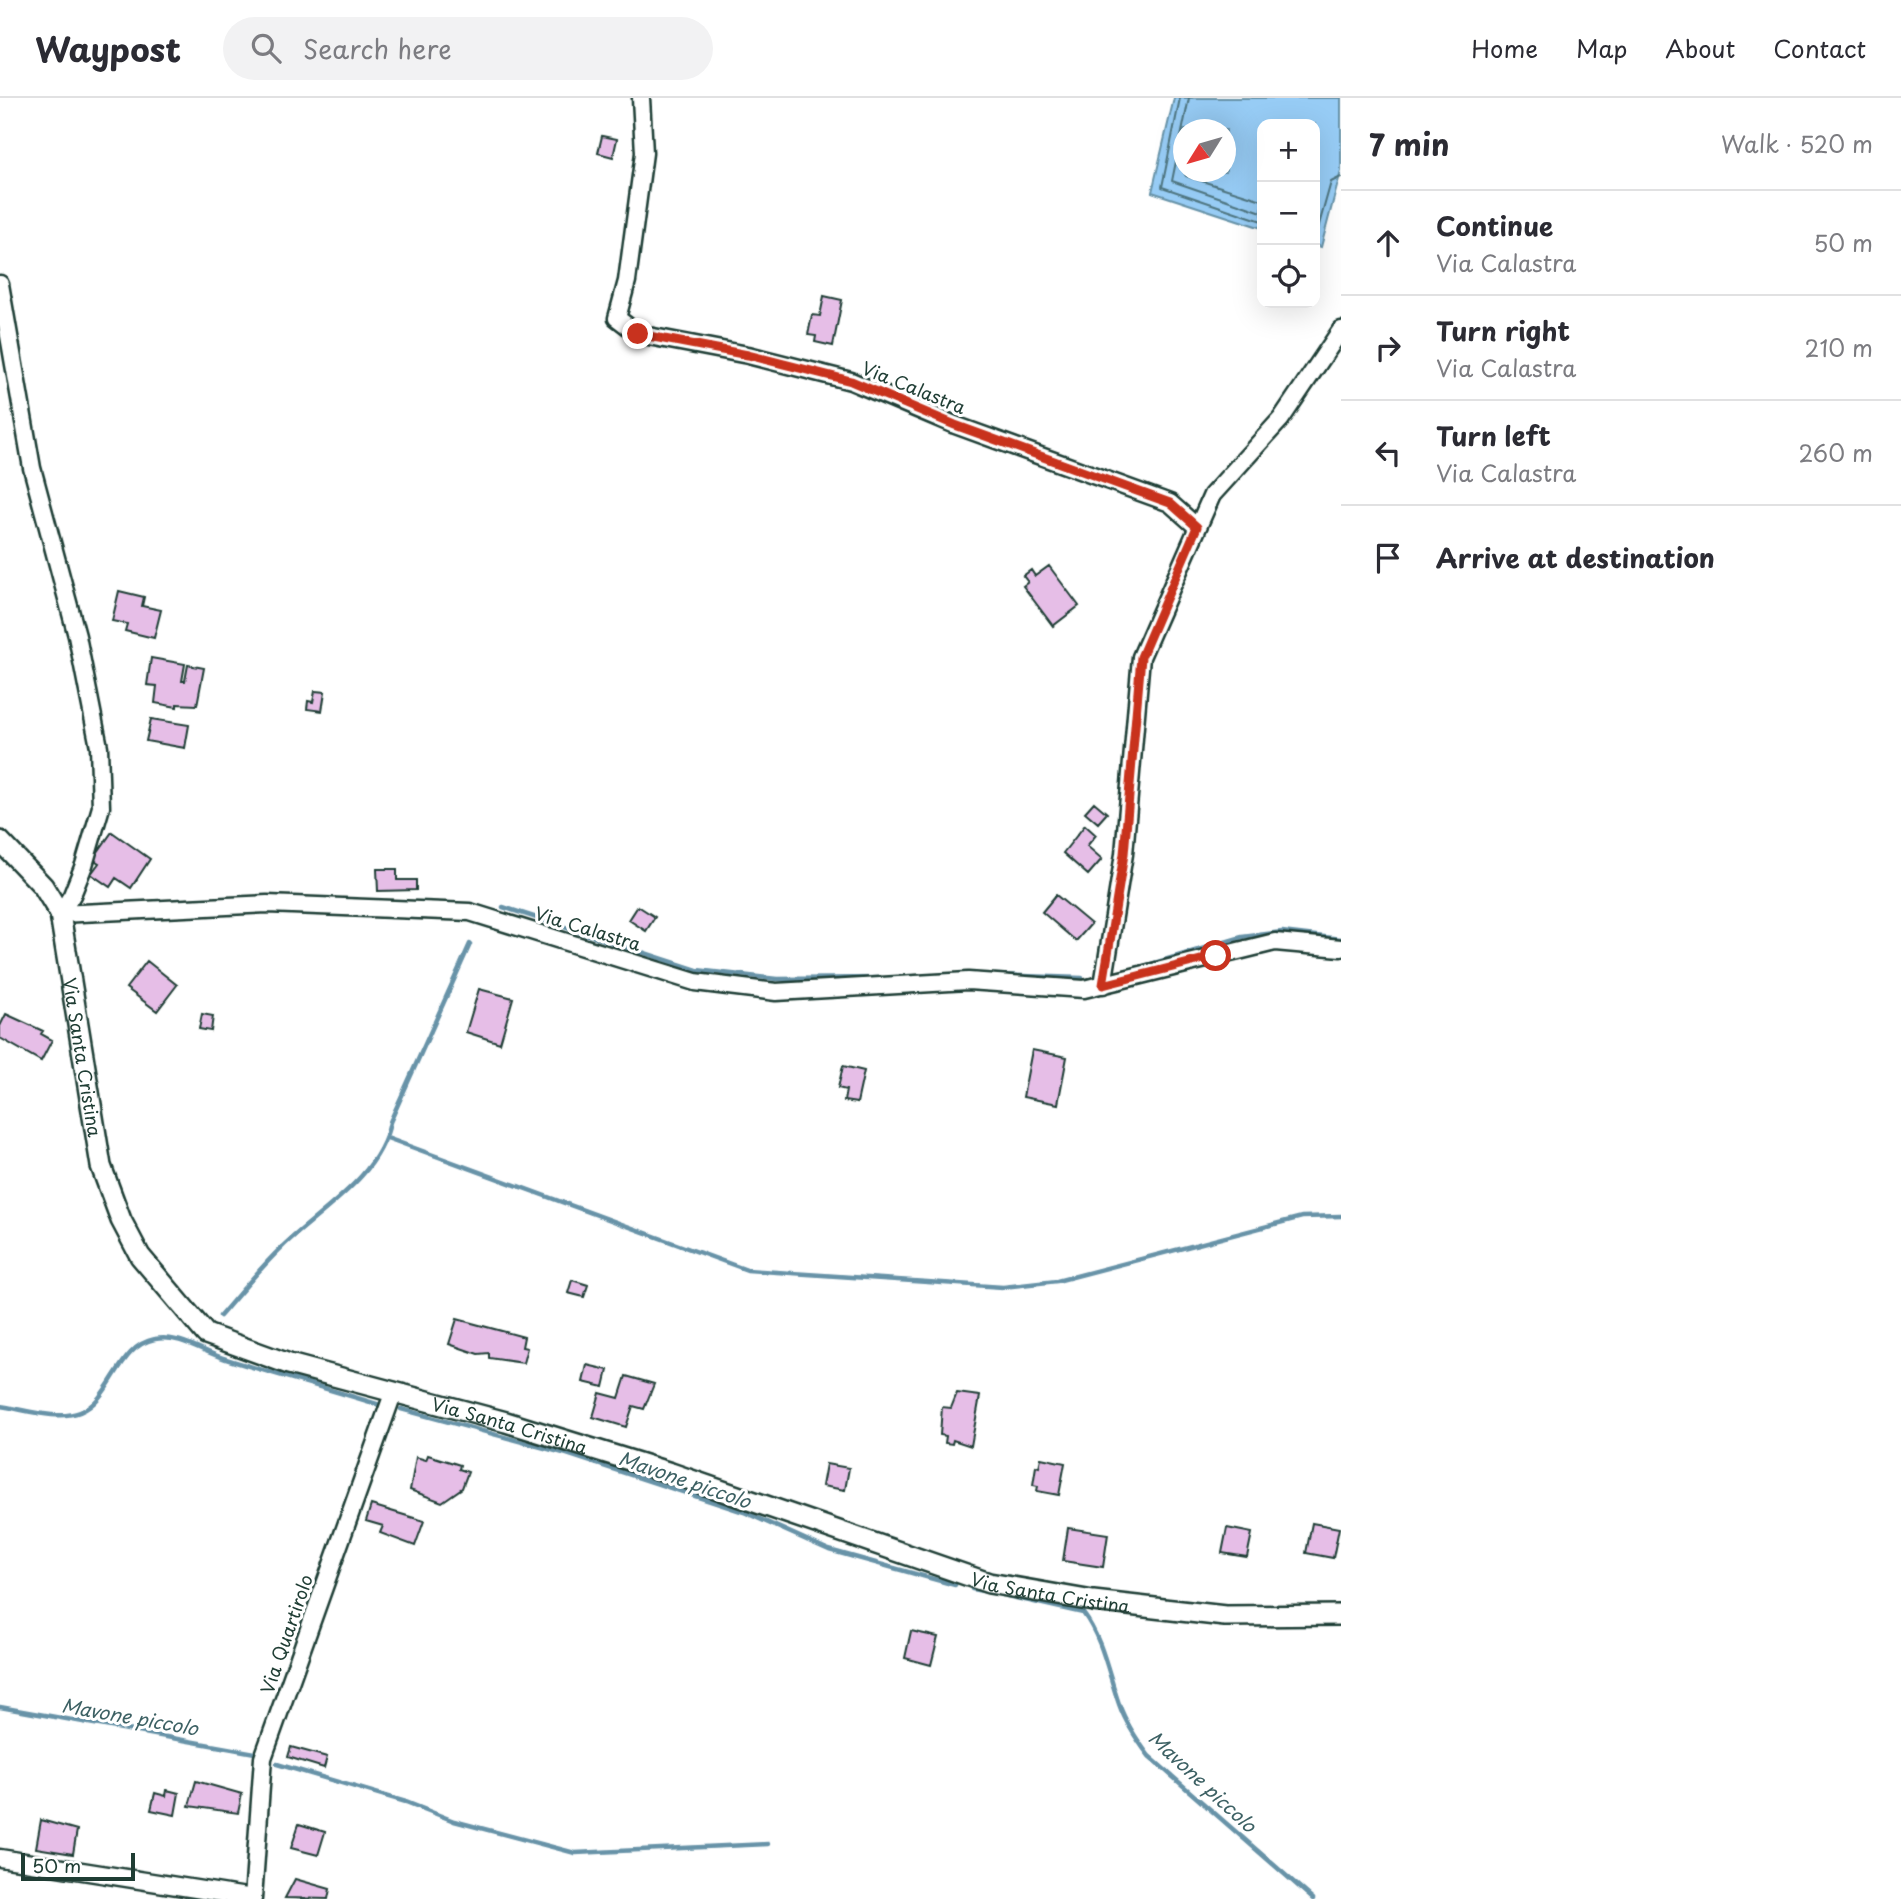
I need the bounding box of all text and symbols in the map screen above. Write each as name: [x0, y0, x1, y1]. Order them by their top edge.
search box: [223, 17, 713, 80]
text: Waypost: [35, 23, 181, 73]
icon: search: [247, 29, 285, 67]
text: Search here: [303, 29, 452, 68]
text: Home: [1471, 30, 1538, 66]
text: Map: [1576, 30, 1627, 66]
text: About: [1665, 30, 1735, 66]
text: Contact: [1773, 30, 1866, 66]
north arrow: [1173, 119, 1236, 182]
map controls: [1257, 119, 1320, 308]
button: +: [1257, 119, 1320, 182]
text: 7 min: [1369, 121, 1450, 166]
text: Walk · 520 m: [1721, 126, 1873, 161]
button: −: [1257, 182, 1320, 245]
text: Continue: [1436, 206, 1553, 245]
icon: ahead: [1369, 224, 1407, 262]
text: 50 m: [1813, 225, 1873, 260]
button: locate: [1257, 245, 1320, 308]
text: Via Calastra: [1436, 245, 1576, 280]
text: Turn right: [1436, 311, 1570, 350]
route end: [622, 318, 653, 349]
icon: right: [1369, 329, 1407, 367]
text: 210 m: [1805, 330, 1873, 365]
text: Via Calastra: [1436, 350, 1576, 385]
street label: Via Calastra: [858, 354, 970, 420]
text: Turn left: [1436, 416, 1551, 455]
icon: left: [1369, 434, 1407, 472]
text: 260 m: [1798, 435, 1873, 470]
text: Via Calastra: [1436, 455, 1576, 490]
text: Arrive at destination: [1436, 538, 1715, 577]
icon: arrive: [1369, 539, 1407, 577]
street label: Via Calastra: [532, 899, 644, 957]
route start: [1200, 940, 1231, 971]
street label: Via Santa Cristina: [57, 975, 110, 1140]
street label: Via Santa Cristina: [429, 1389, 592, 1460]
water label: Mavone piccolo: [615, 1443, 756, 1515]
street label: Via Santa Cristina: [967, 1564, 1132, 1619]
street label: Via Quartirolo: [253, 1571, 319, 1697]
water label: Mavone piccolo: [60, 1690, 202, 1742]
water label: Mavone piccolo: [1143, 1724, 1264, 1839]
scale bar: [21, 1850, 135, 1882]
text: 50 m: [32, 1851, 81, 1879]

